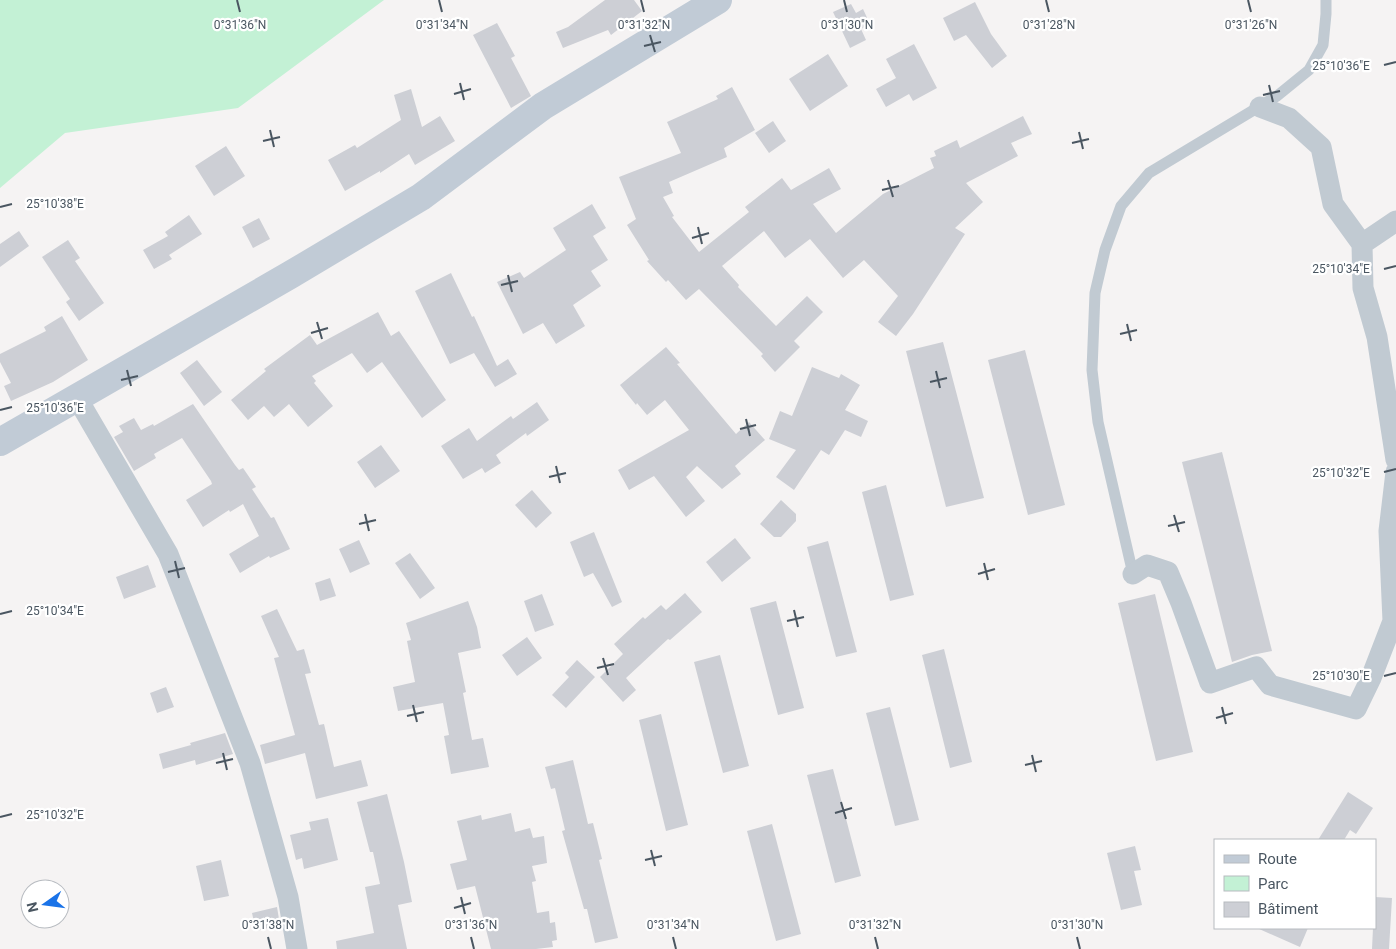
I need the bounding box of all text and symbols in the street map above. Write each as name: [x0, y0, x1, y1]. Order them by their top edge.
text: 0°31'36"N: [214, 18, 266, 32]
text: 0°31'34"N: [416, 18, 468, 32]
text: 0°31'32"N: [618, 18, 670, 32]
text: 0°31'30"N: [821, 18, 873, 32]
text: 0°31'28"N: [1023, 18, 1075, 32]
text: 0°31'26"N: [1225, 18, 1277, 32]
text: 25°10'36"E: [1312, 59, 1370, 73]
text: 25°10'38"E: [26, 197, 84, 211]
text: 25°10'34"E: [1312, 262, 1370, 276]
text: 25°10'36"E: [26, 401, 84, 415]
text: 25°10'32"E: [1312, 466, 1370, 480]
text: 25°10'34"E: [26, 604, 84, 618]
text: 25°10'30"E: [1312, 669, 1370, 683]
text: 25°10'32"E: [26, 808, 84, 822]
legend: [1214, 839, 1376, 929]
text: Route: [1258, 850, 1297, 868]
text: Parc: [1258, 875, 1288, 893]
north arrow: [20, 879, 70, 929]
text: N: [23, 900, 41, 914]
text: Bâtiment: [1258, 900, 1318, 918]
text: 0°31'38"N: [242, 918, 294, 932]
text: 0°31'36"N: [445, 918, 497, 932]
text: 0°31'34"N: [647, 918, 699, 932]
text: 0°31'32"N: [849, 918, 901, 932]
text: 0°31'30"N: [1051, 918, 1103, 932]

